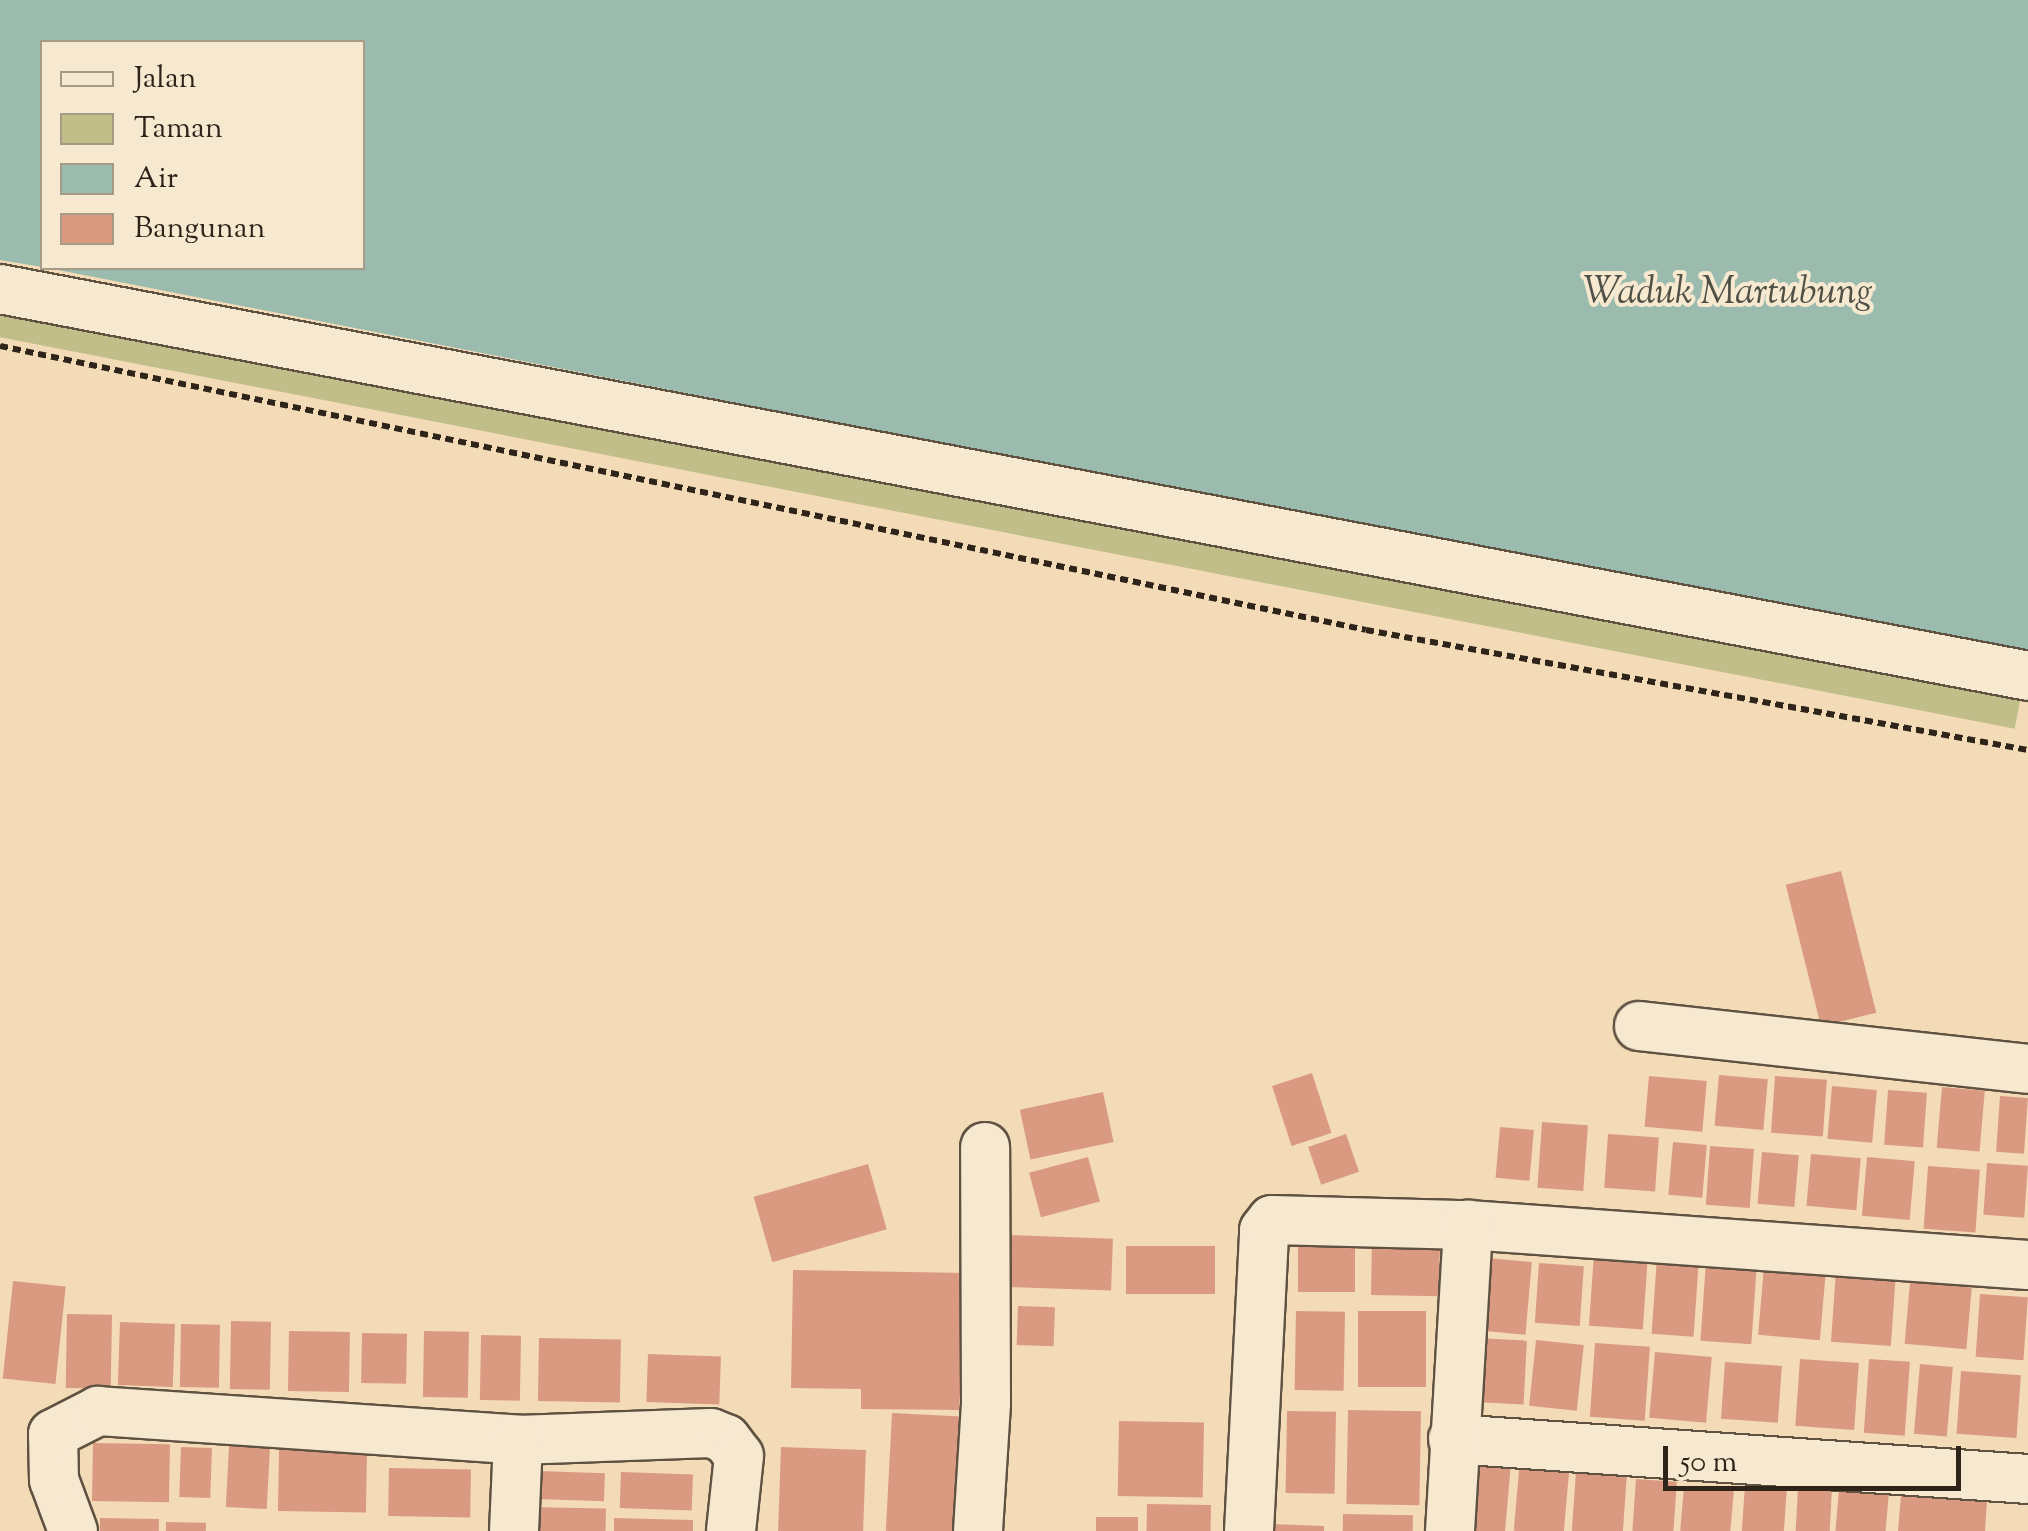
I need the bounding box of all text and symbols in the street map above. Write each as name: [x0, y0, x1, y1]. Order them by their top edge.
legend: [40, 40, 365, 270]
text: Jalan: [134, 58, 196, 101]
text: Taman: [134, 108, 223, 151]
text: Air: [134, 158, 178, 201]
text: Bangunan: [134, 208, 265, 251]
water label: Waduk Martubung: [1583, 272, 1873, 318]
scale bar: [1668, 1426, 1966, 1488]
text: 50 m: [1680, 1442, 1737, 1485]

